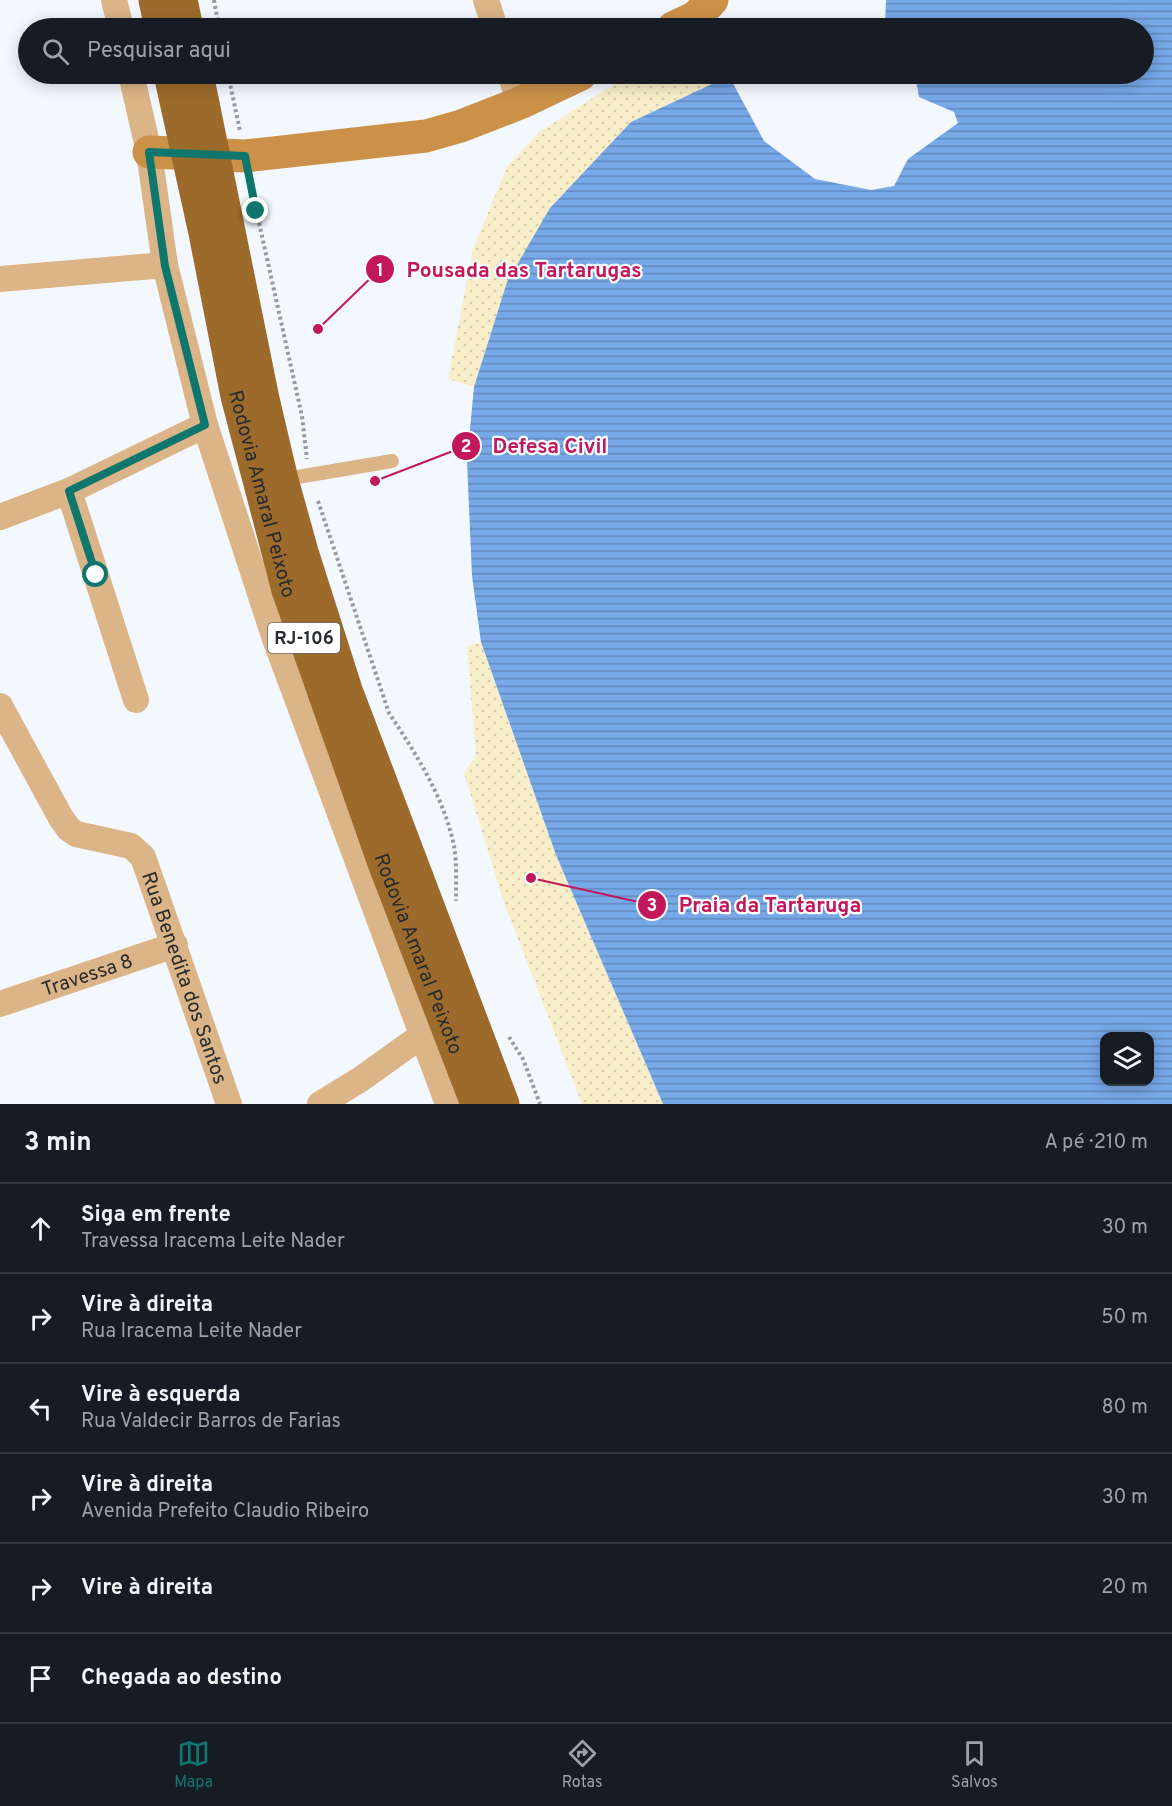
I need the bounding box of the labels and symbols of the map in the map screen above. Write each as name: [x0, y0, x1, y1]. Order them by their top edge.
route end: [242, 197, 268, 223]
callout: Pousada das Tartarugas: [365, 250, 654, 289]
text: Pousada das Tartarugas: [406, 258, 642, 285]
text: 1: [376, 260, 384, 283]
street label: Rodovia Amaral Peixoto: [221, 388, 301, 602]
callout: Defesa Civil: [451, 426, 620, 465]
text: Defesa Civil: [493, 434, 607, 461]
text: 2: [460, 436, 472, 459]
route start: [82, 561, 108, 587]
road number: RJ-106: [268, 623, 340, 653]
street label: Rodovia Amaral Peixoto: [367, 850, 468, 1059]
street label: Rua Benedita dos Santos: [134, 869, 232, 1088]
callout: Praia da Tartaruga: [637, 885, 874, 924]
text: Praia da Tartaruga: [679, 893, 861, 920]
text: 3: [647, 895, 657, 918]
street label: Travessa 8: [39, 949, 137, 1004]

